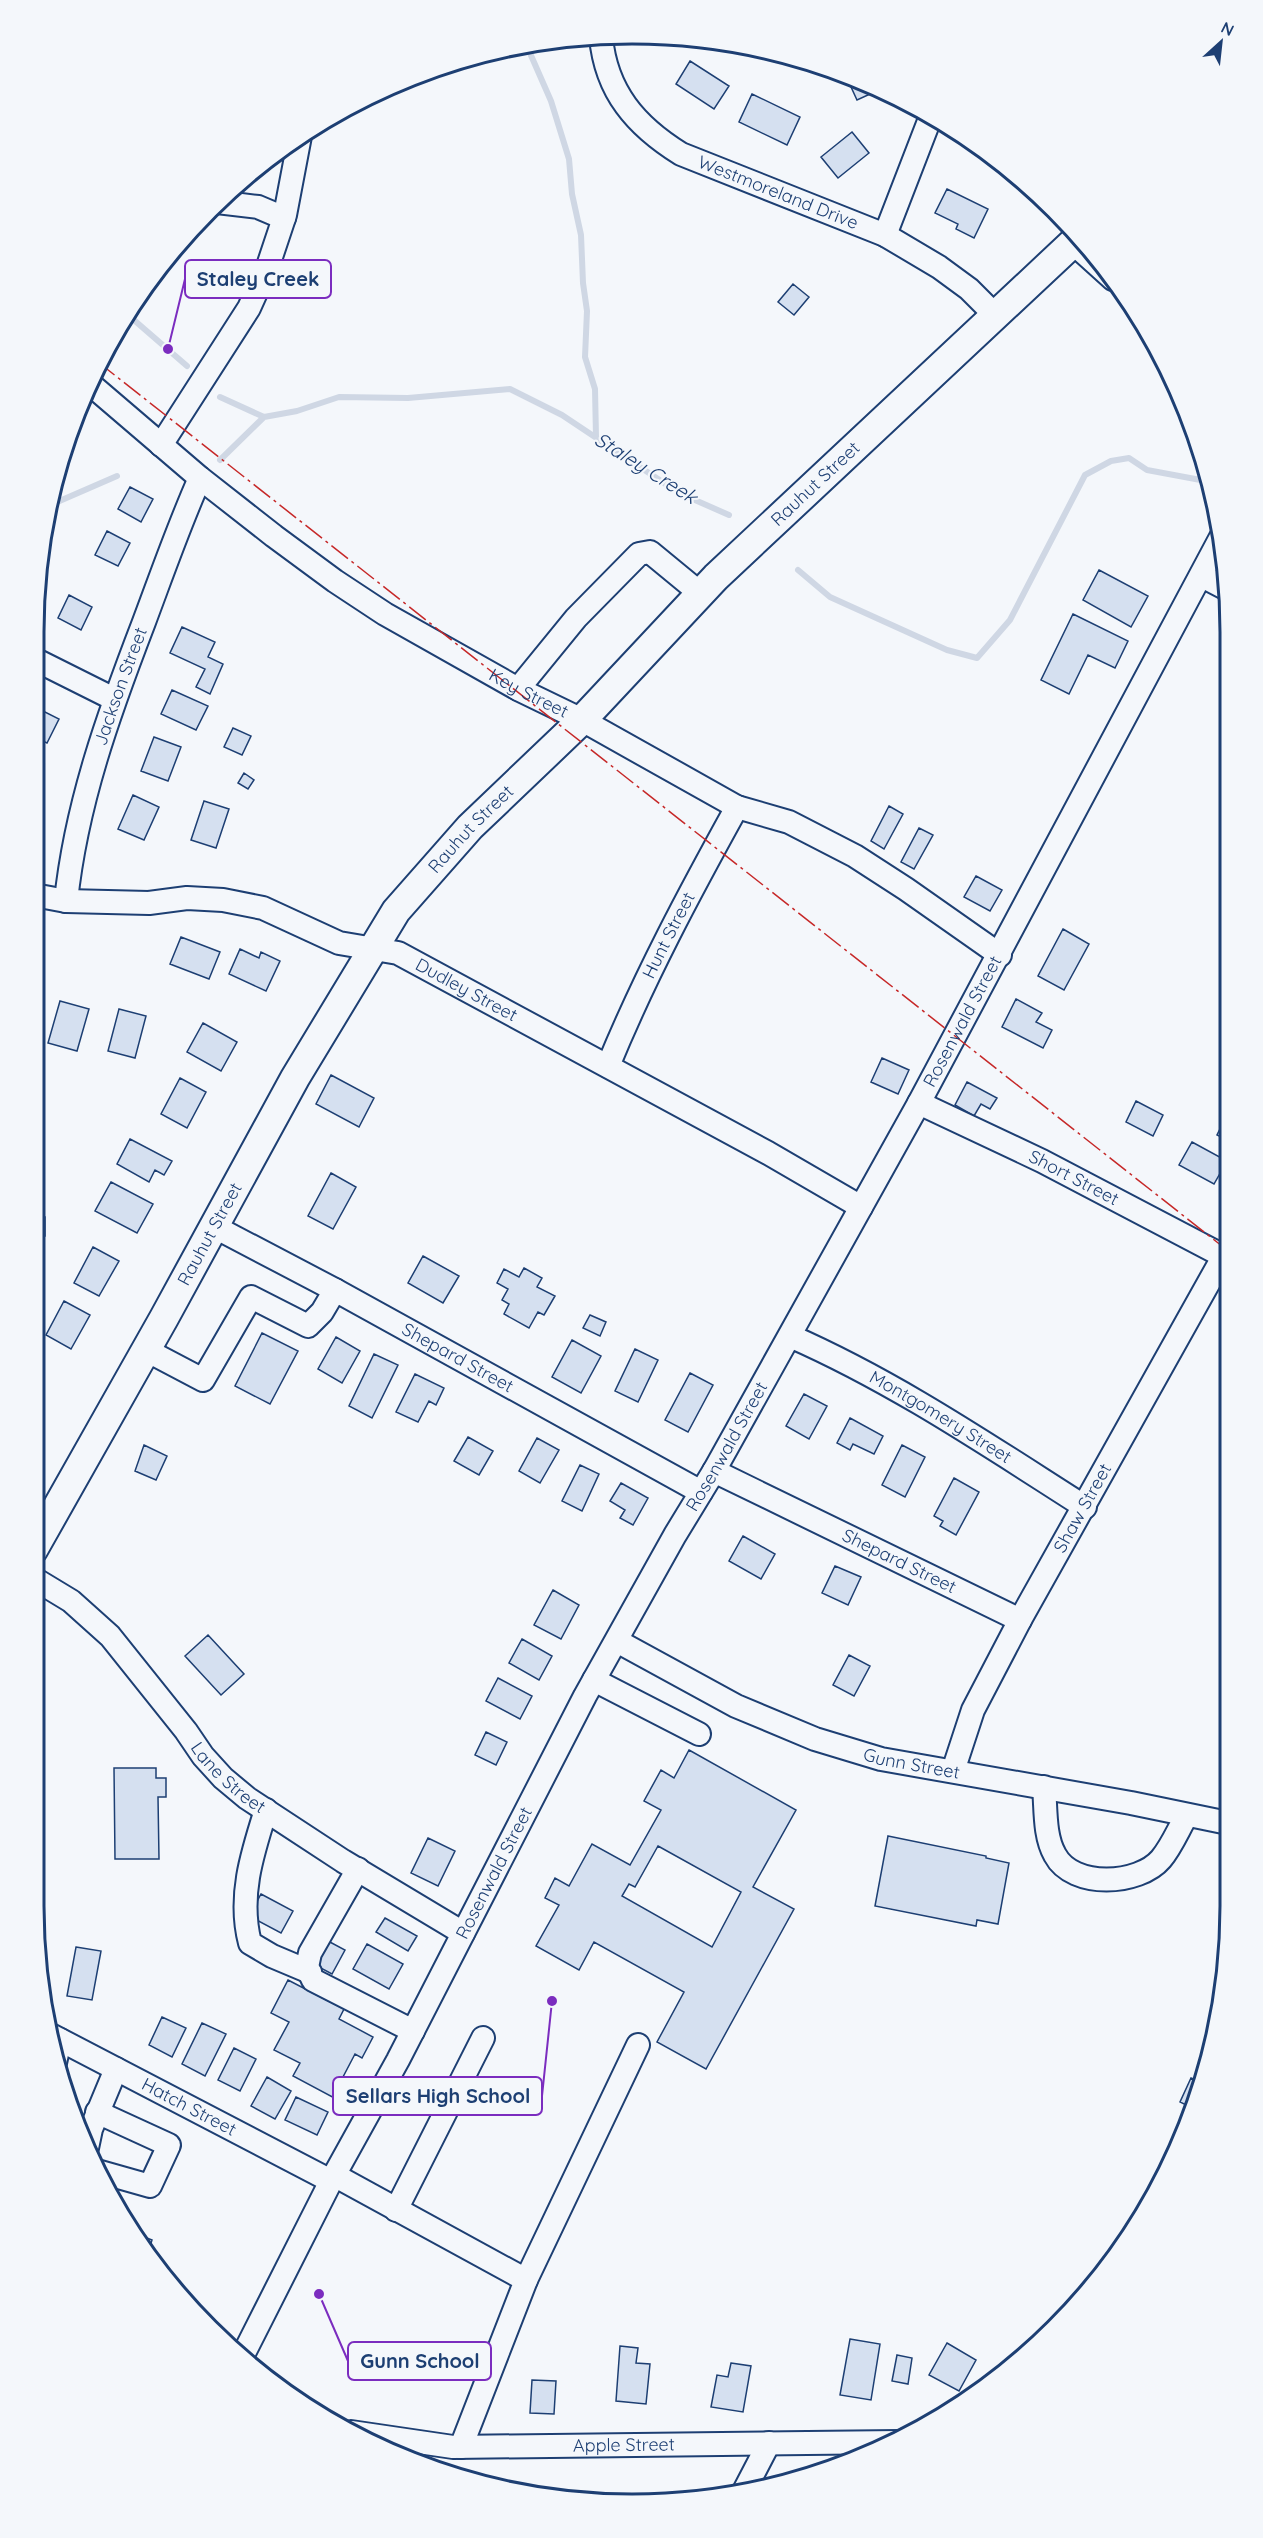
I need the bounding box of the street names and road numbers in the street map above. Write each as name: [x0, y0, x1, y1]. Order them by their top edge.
street label: Westmoreland Drive: [695, 150, 862, 234]
street label: Rauhut Street: [766, 436, 864, 531]
street label: Jackson Street: [89, 624, 152, 748]
street label: Key Street: [485, 663, 572, 723]
street label: Rauhut Street: [423, 780, 518, 878]
street label: Hunt Street: [637, 888, 700, 982]
street label: Rosenwald Street: [918, 952, 1006, 1091]
street label: Dudley Street: [412, 953, 522, 1026]
street label: Short Street: [1025, 1145, 1123, 1210]
street label: Rauhut Street: [172, 1178, 247, 1289]
street label: Shepard Street: [398, 1317, 518, 1397]
street label: Montgomery Street: [866, 1365, 1016, 1468]
street label: Rosenwald Street: [680, 1377, 772, 1515]
street label: Shaw Street: [1048, 1459, 1116, 1557]
street label: Shepard Street: [839, 1523, 960, 1598]
street label: Lane Street: [186, 1737, 270, 1818]
street label: Gunn Street: [861, 1742, 962, 1784]
street label: Rosenwald Street: [450, 1803, 537, 1943]
street label: Hatch Street: [138, 2072, 240, 2141]
street label: Apple Street: [573, 2433, 675, 2457]

